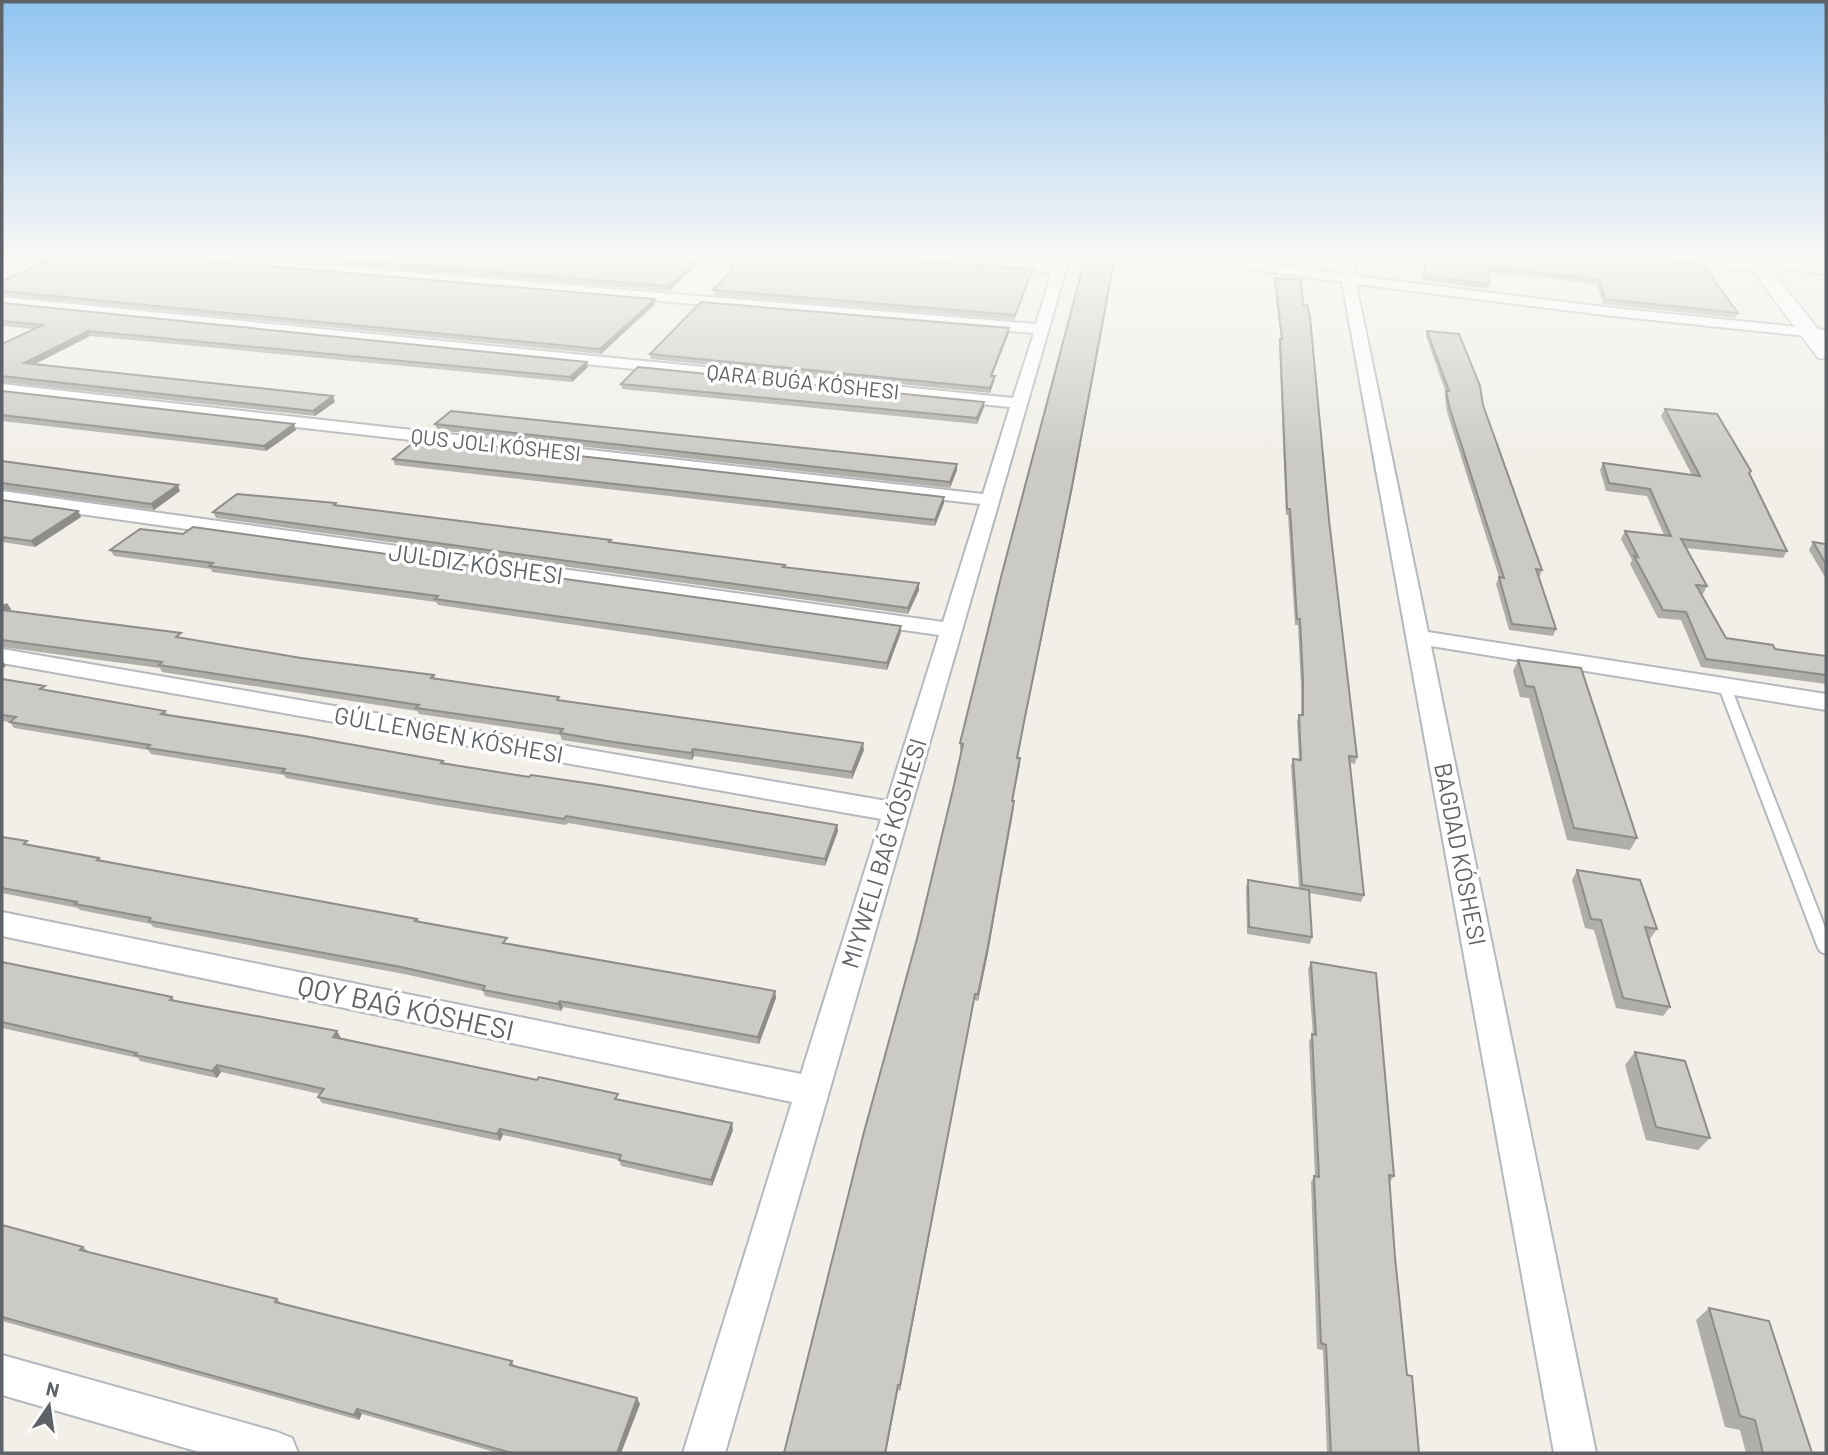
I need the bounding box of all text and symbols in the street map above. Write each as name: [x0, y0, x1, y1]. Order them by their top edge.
street label: QARA BUǴA KÓSHESI: [705, 358, 901, 404]
street label: QUS JOLI KÓSHESI: [410, 423, 582, 465]
street label: JULDIZ KÓSHESI: [387, 536, 565, 590]
street label: GÚLLENGEN KÓSHESI: [332, 700, 566, 768]
street label: MIYWELI BAǴ KÓSHESI: [834, 735, 932, 971]
street label: BAGDAD KÓSHESI: [1429, 760, 1493, 948]
street label: QOY BAǴ KÓSHESI: [295, 967, 517, 1047]
north arrow: [14, 1371, 84, 1441]
text: N: [44, 1376, 62, 1402]

